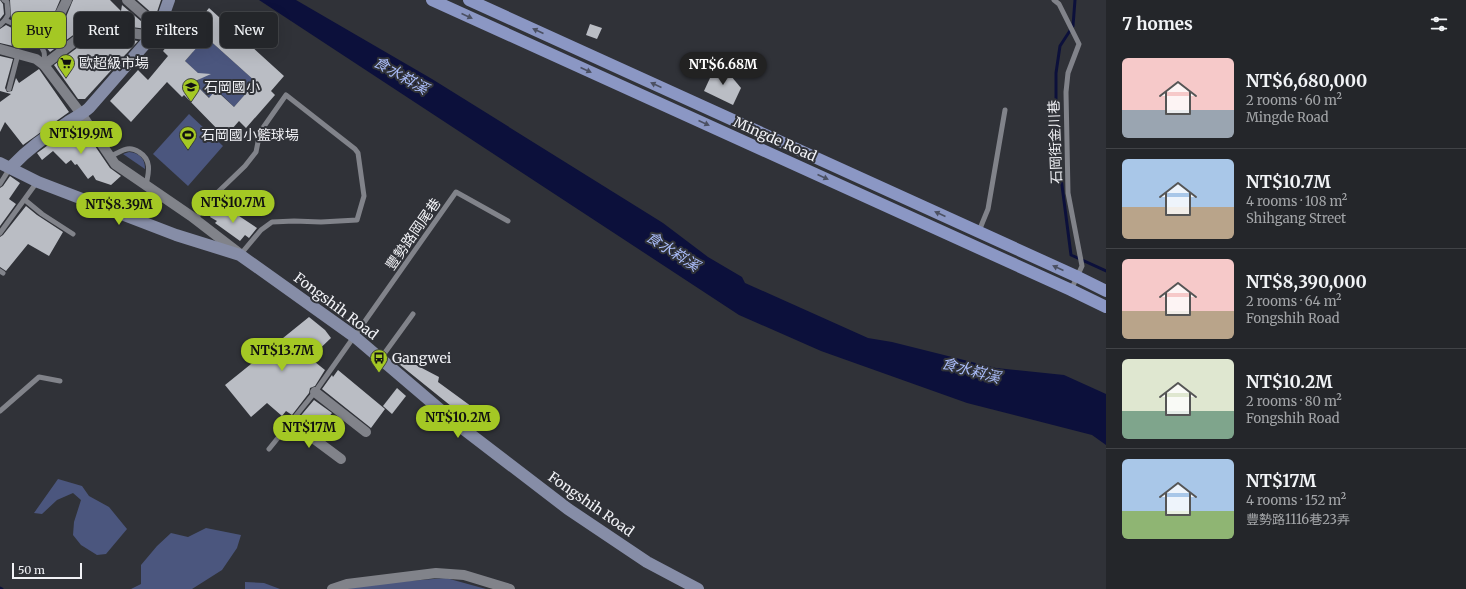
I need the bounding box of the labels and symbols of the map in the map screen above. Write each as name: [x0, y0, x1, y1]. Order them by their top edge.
one-way arrow: [462, 13, 473, 19]
one-way arrow: [532, 28, 543, 34]
water label: 食水嵙溪: [370, 52, 433, 99]
pin: NT$6.68M: [682, 52, 764, 86]
supermarket icon: 歐超級市場: [56, 53, 76, 78]
place label: 歐超級市場: [79, 54, 149, 72]
one-way arrow: [580, 67, 591, 73]
school or university icon: 石岡國小: [181, 77, 201, 102]
place label: 石岡國小: [204, 78, 260, 96]
one-way arrow: [650, 82, 662, 88]
street label: 石岡街金川巷: [1045, 100, 1065, 184]
street label: Mingde Road: [731, 113, 820, 166]
pin: NT$19.9M: [40, 121, 122, 155]
one-way arrow: [699, 121, 711, 127]
sports icon: 石岡國小籃球場: [178, 125, 198, 150]
place label: 石岡國小籃球場: [201, 126, 299, 144]
one-way arrow: [817, 174, 828, 180]
pin: NT$10.7M: [192, 190, 274, 224]
pin: NT$8.39M: [78, 192, 160, 226]
street label: 豐勢路岡尾巷: [382, 194, 444, 274]
one-way arrow: [934, 211, 946, 217]
water label: 食水嵙溪: [643, 227, 705, 276]
one-way arrow: [1053, 265, 1064, 271]
street label: Fongshih Road: [290, 269, 382, 344]
pin: NT$13.7M: [241, 338, 323, 372]
bus stop icon: Gangwei: [369, 348, 389, 373]
place label: Gangwei: [392, 349, 452, 367]
water label: 食水嵙溪: [940, 353, 1004, 387]
pin: NT$10.2M: [417, 405, 499, 439]
pin: NT$17M: [276, 415, 342, 449]
street label: Fongshih Road: [545, 468, 638, 541]
scale bar: [12, 561, 82, 580]

